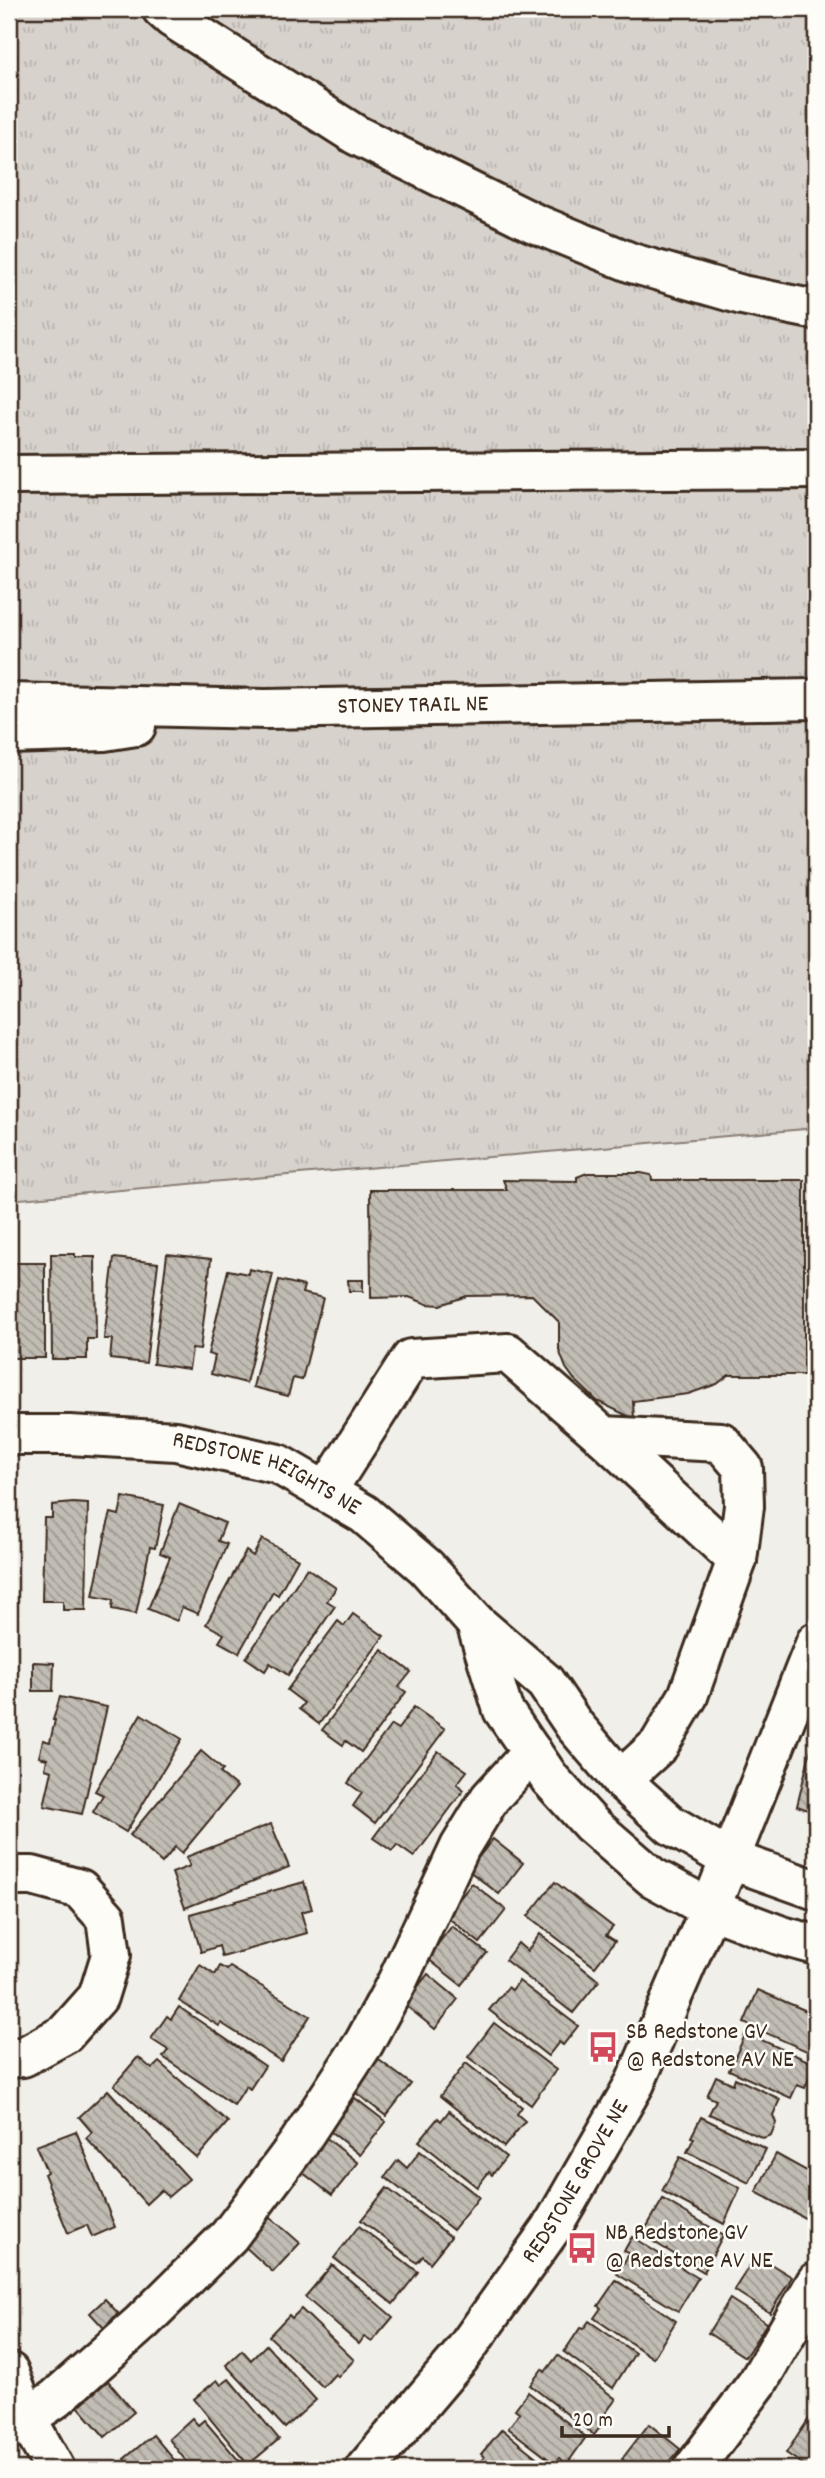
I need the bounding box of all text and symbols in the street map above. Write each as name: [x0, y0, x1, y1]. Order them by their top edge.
street label: STONEY TRAIL NE: [337, 688, 489, 725]
street label: REDSTONE HEIGHTS NE: [169, 1424, 367, 1525]
place label: SB Redstone GV @ Redstone AV NE: [626, 2016, 794, 2078]
bus stop icon: SB Redstone GV @ Redstone AV NE: [586, 2030, 620, 2064]
street label: REDSTONE GROVE NE: [514, 2094, 639, 2271]
place label: NB Redstone GV @ Redstone AV NE: [605, 2217, 773, 2279]
bus stop icon: NB Redstone GV @ Redstone AV NE: [565, 2231, 599, 2265]
scale bar: [562, 2394, 669, 2438]
text: 20 m: [573, 2407, 613, 2437]

